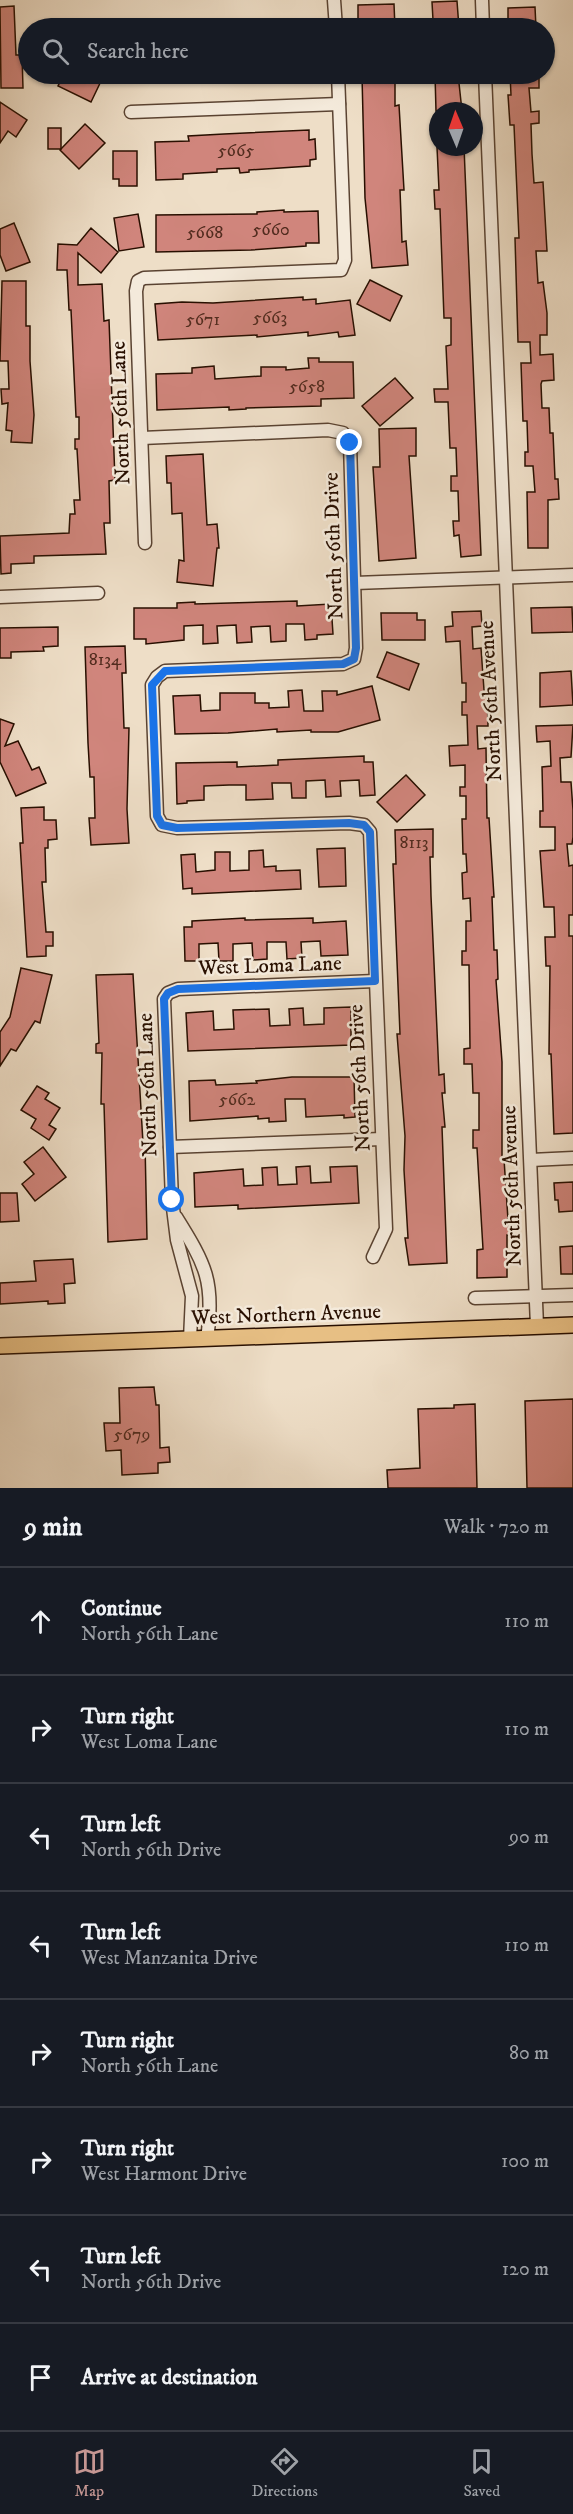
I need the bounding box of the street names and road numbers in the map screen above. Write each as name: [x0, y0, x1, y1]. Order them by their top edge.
street label: North 56th Lane: [105, 340, 137, 486]
street label: North 56th Drive: [318, 472, 350, 620]
street label: North 56th Avenue: [474, 620, 508, 782]
street label: West Loma Lane: [197, 950, 342, 982]
street label: North 56th Drive: [343, 1003, 377, 1152]
street label: North 56th Lane: [132, 1012, 164, 1158]
street label: North 56th Avenue: [496, 1105, 528, 1267]
street label: West Northern Avenue: [190, 1299, 382, 1331]

